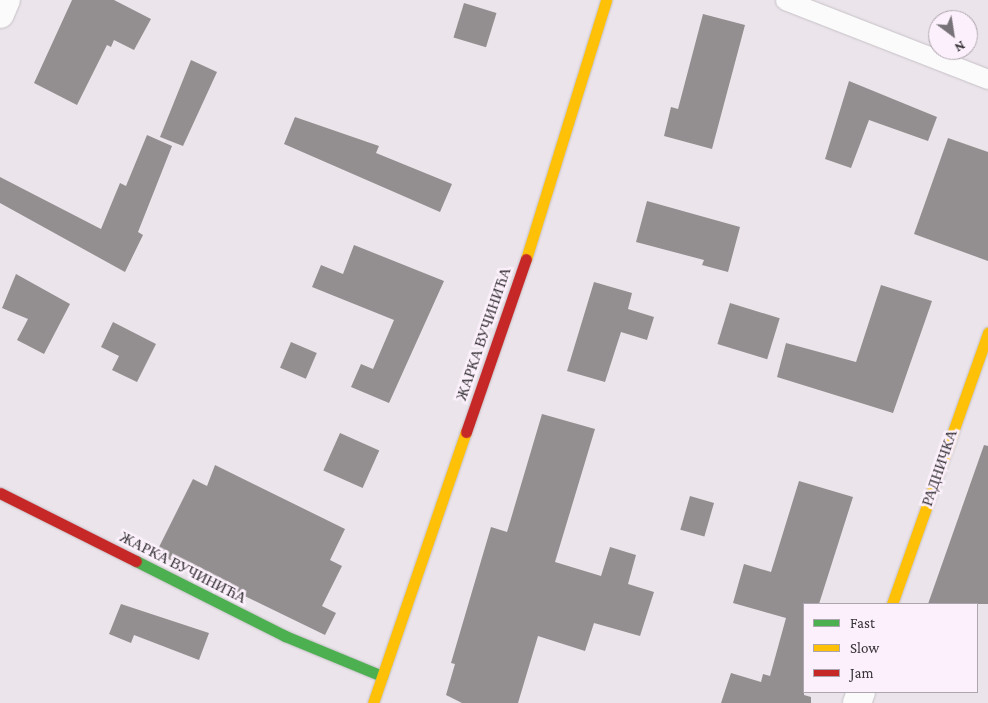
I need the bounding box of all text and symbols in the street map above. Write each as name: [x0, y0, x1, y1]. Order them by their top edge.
north arrow: [928, 10, 978, 60]
text: N: [952, 38, 968, 56]
street label: ЖАРКА ВУЧИНИЋА: [453, 265, 515, 403]
street label: РАДНИЧКА: [919, 427, 961, 509]
street label: ЖАРКА ВУЧИНИЋА: [117, 528, 249, 608]
legend: [803, 603, 978, 693]
text: Fast: [850, 615, 875, 631]
text: Slow: [850, 640, 879, 656]
text: Jam: [850, 665, 873, 681]

